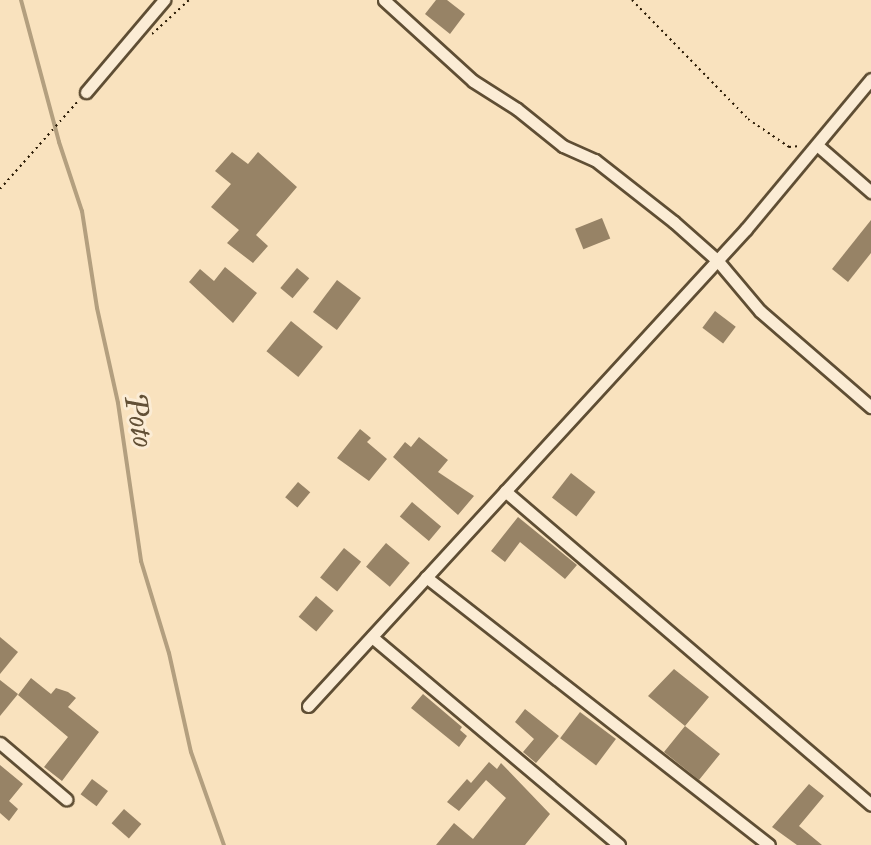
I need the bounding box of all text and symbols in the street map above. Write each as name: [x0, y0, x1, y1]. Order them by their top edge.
water label: Poto: [117, 390, 161, 450]

